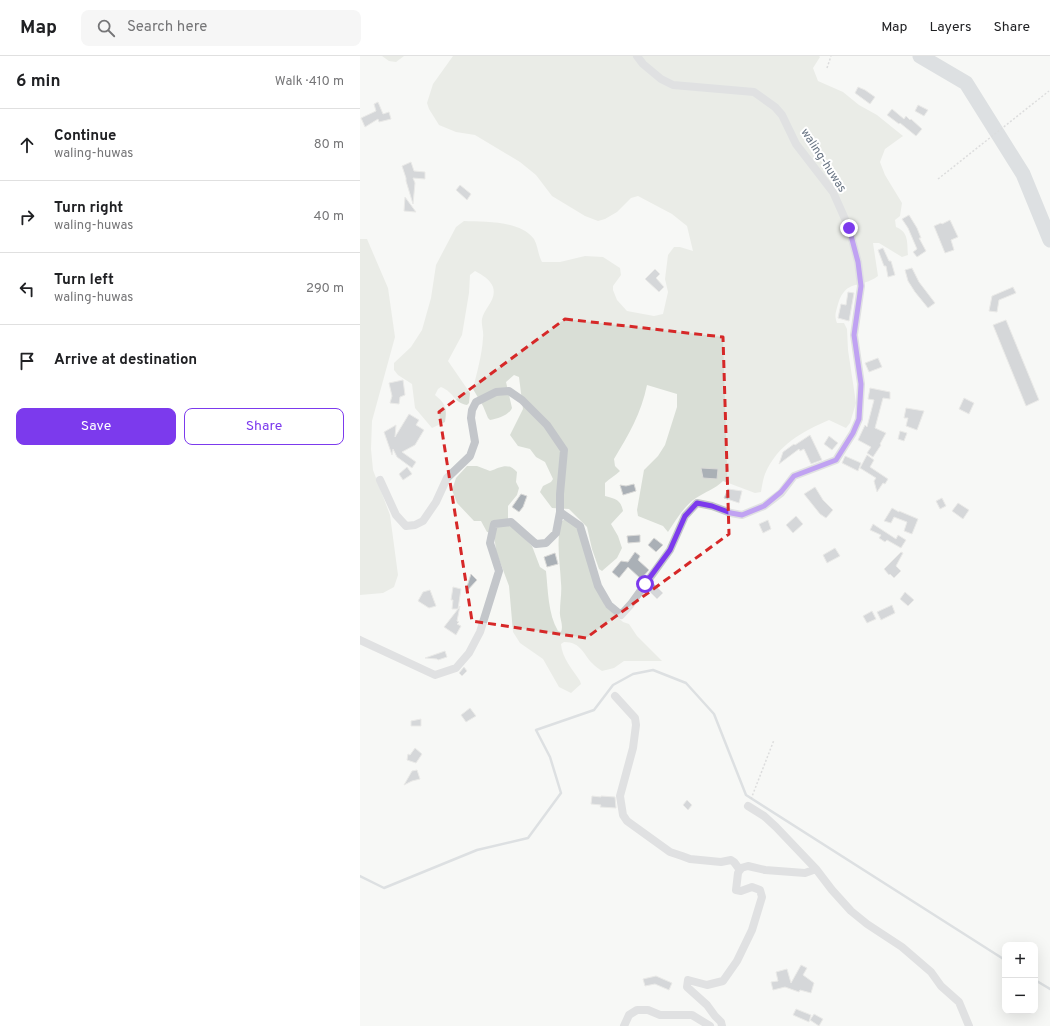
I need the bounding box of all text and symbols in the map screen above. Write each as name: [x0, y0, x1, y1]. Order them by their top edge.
search box: [81, 10, 361, 46]
text: Map: [20, 16, 57, 40]
icon: search: [95, 17, 117, 39]
text: Search here: [127, 18, 207, 37]
text: Map: [881, 19, 907, 36]
text: Layers: [929, 19, 971, 36]
text: Share: [993, 19, 1030, 36]
text: 6 min: [16, 71, 60, 93]
text: Walk · 410 m: [275, 74, 344, 90]
street label: waling-huwas: [796, 125, 850, 196]
text: Continue: [54, 127, 116, 146]
icon: ahead: [16, 134, 38, 156]
text: 80 m: [314, 137, 344, 153]
text: waling-huwas: [54, 146, 133, 162]
text: Turn right: [54, 199, 123, 218]
icon: right: [16, 206, 38, 228]
text: 40 m: [314, 209, 344, 225]
text: waling-huwas: [54, 218, 133, 234]
route end: [840, 219, 858, 237]
text: Turn left: [54, 271, 114, 290]
icon: left: [16, 278, 38, 300]
text: 290 m: [306, 281, 344, 297]
text: waling-huwas: [54, 290, 133, 306]
icon: arrive: [16, 350, 38, 372]
text: Arrive at destination: [54, 351, 197, 370]
button: Save: [16, 408, 176, 445]
button: Share: [184, 408, 344, 445]
route start: [636, 575, 654, 593]
map controls: [1002, 942, 1038, 1014]
button: +: [1002, 942, 1038, 978]
button: −: [1002, 978, 1038, 1014]

